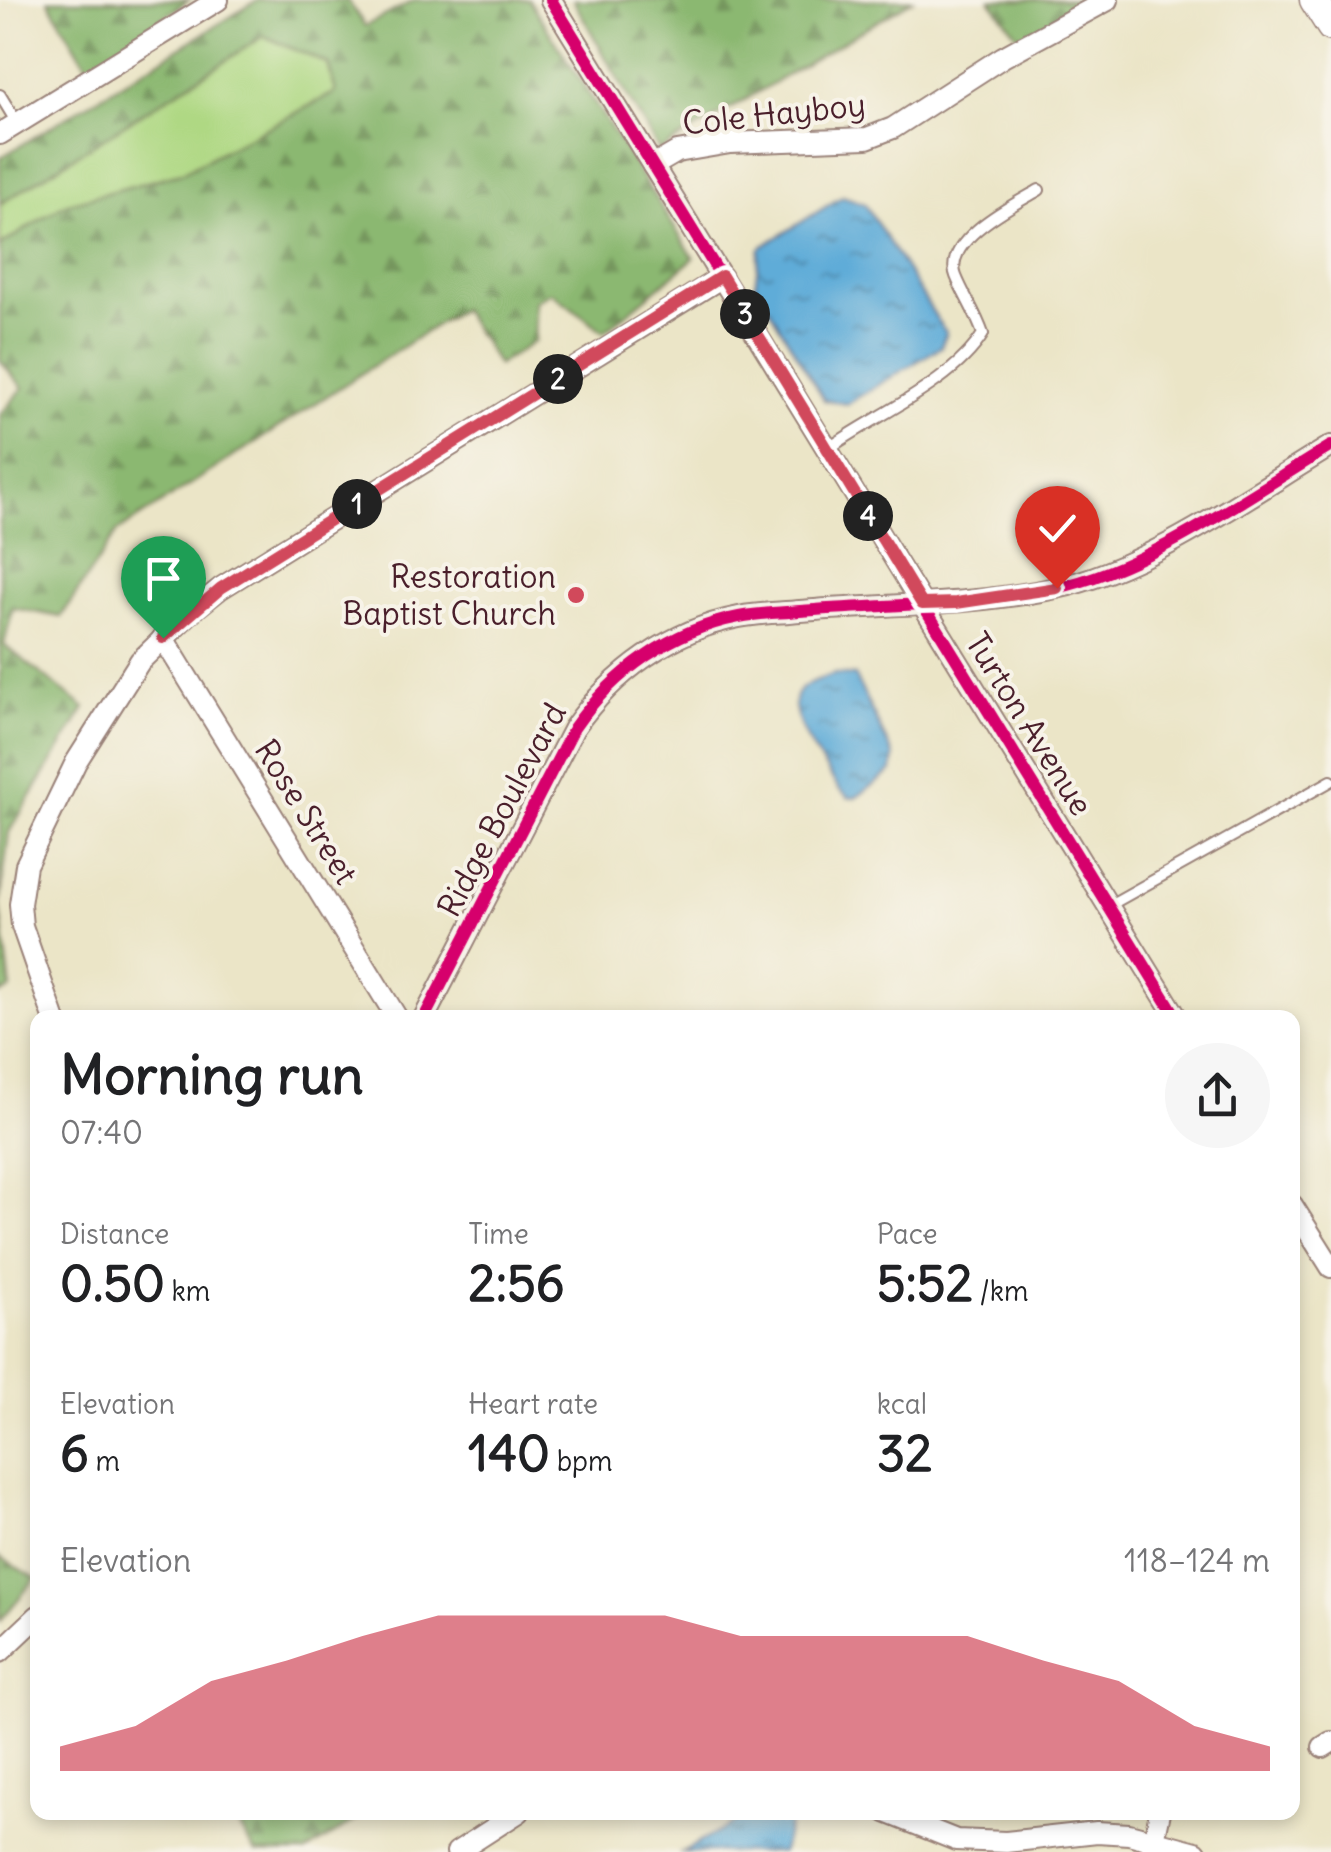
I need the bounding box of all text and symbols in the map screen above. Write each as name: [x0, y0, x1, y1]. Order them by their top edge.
street label: Cole Hayboy: [680, 84, 868, 143]
pin: 3: [720, 289, 770, 339]
text: 3: [737, 296, 753, 332]
pin: 2: [533, 354, 583, 404]
text: 2: [550, 361, 566, 397]
pin: 1: [332, 479, 382, 529]
text: 1: [351, 486, 363, 522]
pin: [1015, 486, 1100, 589]
pin: 4: [843, 491, 893, 541]
text: 4: [860, 498, 876, 534]
icon: check: [1030, 501, 1085, 556]
pin: [121, 536, 206, 639]
icon: arrive: [136, 551, 191, 606]
place label: Restoration Baptist Church: [342, 556, 556, 634]
marker: Restoration Baptist Church: [565, 584, 587, 606]
street label: Turton Avenue: [957, 624, 1102, 823]
street label: Ridge Boulevard: [428, 696, 575, 924]
street label: Rose Street: [246, 732, 367, 892]
text: Morning run: [60, 1040, 364, 1109]
button: share: [1165, 1043, 1270, 1148]
text: 07:40: [60, 1112, 143, 1153]
text: Distance: [60, 1216, 169, 1252]
text: Time: [468, 1216, 529, 1252]
text: Pace: [877, 1216, 938, 1252]
text: 0.50: [60, 1252, 165, 1315]
text: 2:56: [468, 1252, 565, 1315]
text: 5:52: [877, 1252, 973, 1315]
text: km: [165, 1273, 210, 1309]
text: /km: [973, 1273, 1029, 1309]
text: Elevation: [60, 1386, 175, 1422]
text: Heart rate: [468, 1386, 598, 1422]
text: kcal: [877, 1386, 927, 1422]
text: 6: [60, 1422, 89, 1485]
text: 140: [468, 1422, 550, 1485]
text: 32: [877, 1422, 932, 1485]
text: m: [89, 1443, 120, 1479]
text: bpm: [550, 1443, 613, 1479]
text: Elevation: [60, 1540, 191, 1581]
text: 118–124 m: [1124, 1540, 1270, 1581]

